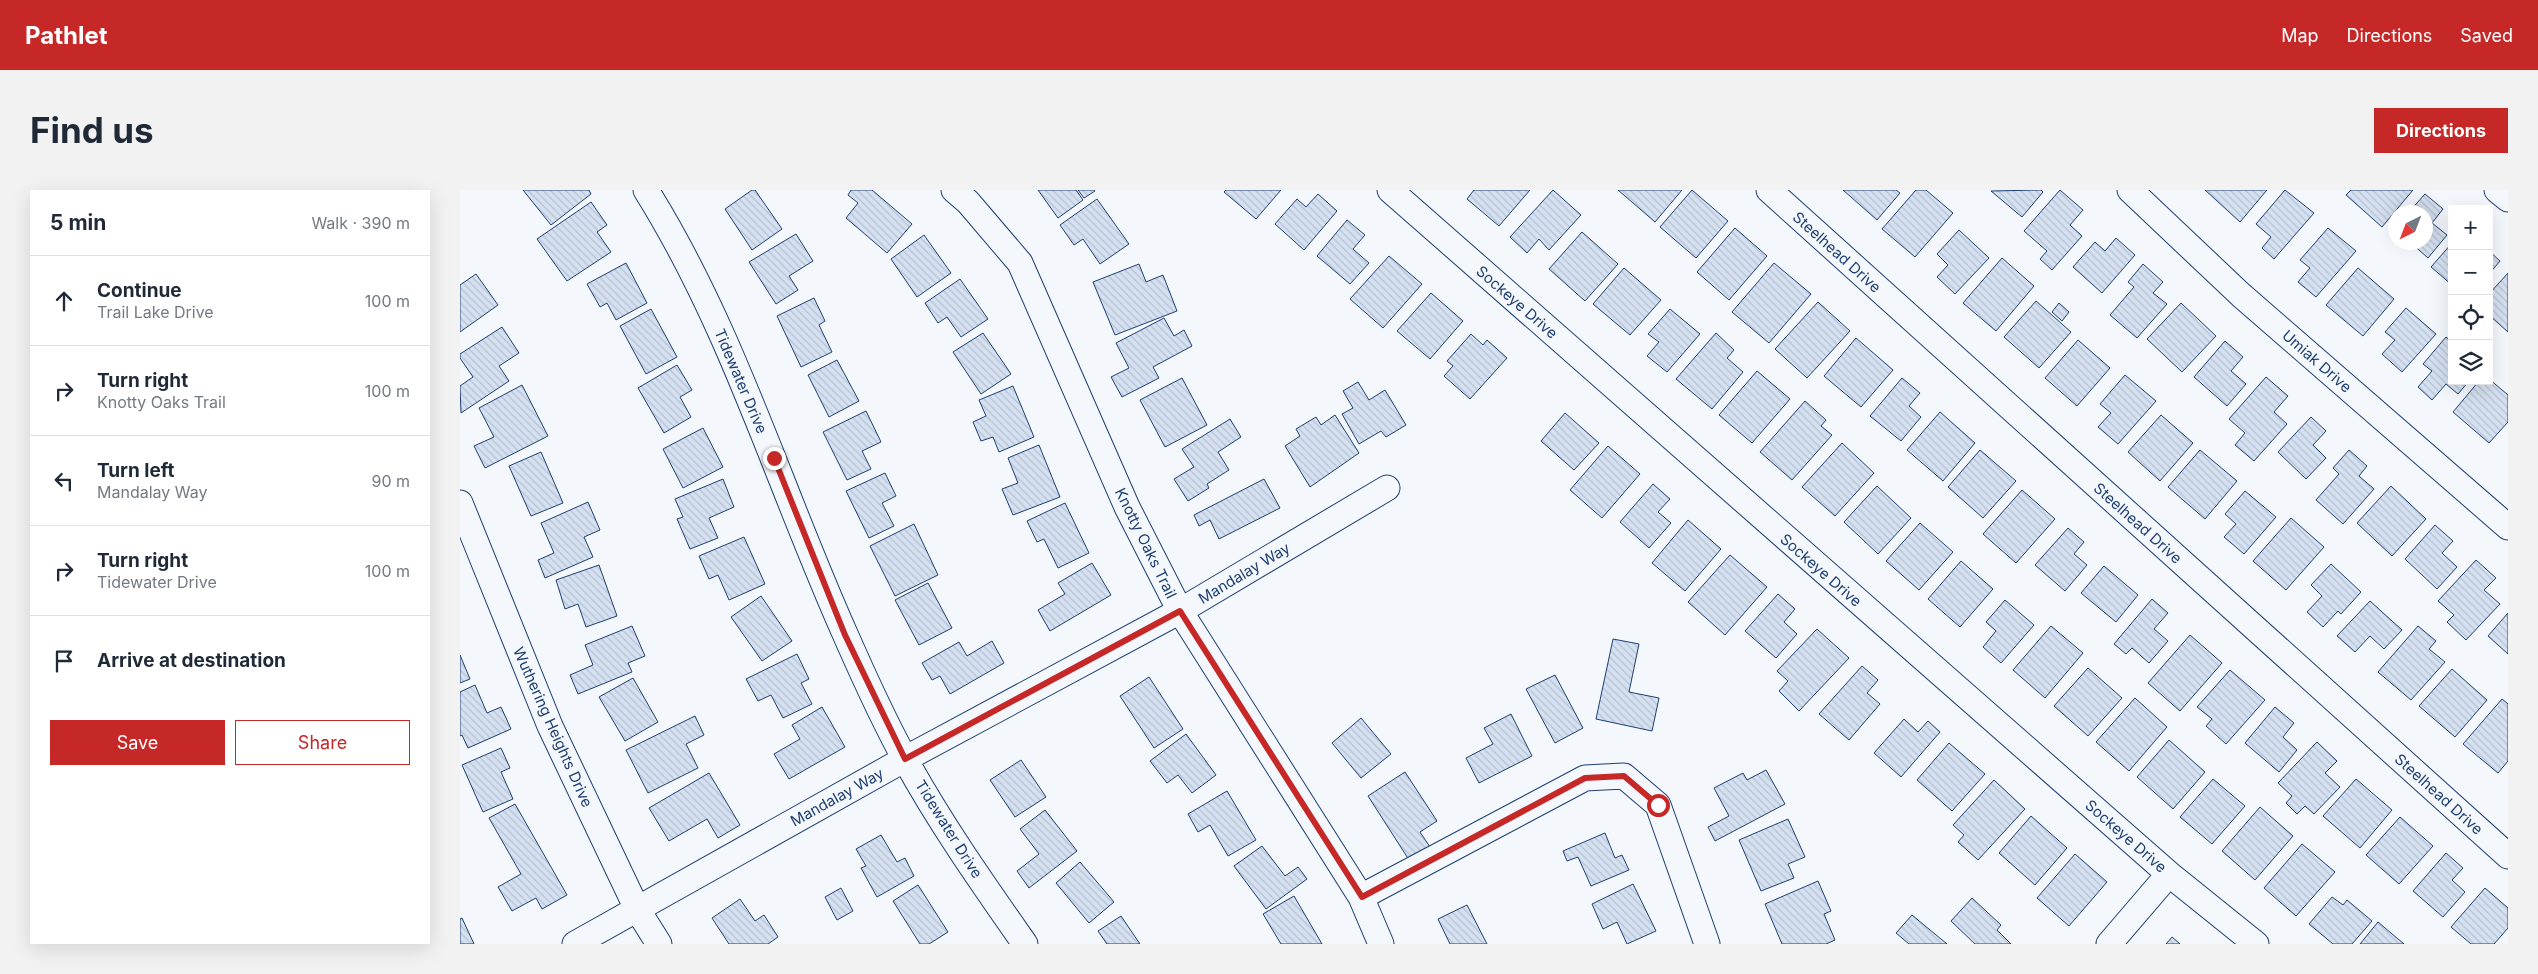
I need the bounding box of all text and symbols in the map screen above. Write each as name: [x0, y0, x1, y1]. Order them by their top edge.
text: Pathlet: [25, 21, 108, 50]
text: Map: [2281, 25, 2319, 46]
text: Directions: [2347, 25, 2432, 46]
text: Saved: [2460, 25, 2513, 46]
button: Directions: [2374, 108, 2508, 153]
text: Find us: [30, 109, 154, 151]
north arrow: [2388, 205, 2433, 250]
map controls: [2448, 205, 2493, 385]
button: +: [2448, 205, 2493, 250]
street label: Steelhead Drive: [1789, 207, 1885, 297]
text: 5 min: [50, 210, 106, 235]
text: Walk · 390 m: [311, 213, 410, 233]
button: −: [2448, 250, 2493, 295]
street label: Sockeye Drive: [1472, 261, 1562, 343]
text: Continue: [97, 279, 182, 302]
icon: ahead: [50, 287, 78, 315]
text: 100 m: [365, 291, 410, 311]
button: locate: [2448, 295, 2493, 340]
text: Trail Lake Drive: [97, 302, 214, 322]
street label: Tidewater Drive: [710, 326, 772, 436]
street label: Umiak Drive: [2278, 326, 2356, 396]
button: layers: [2448, 340, 2493, 385]
text: Turn right: [97, 369, 188, 392]
icon: right: [50, 377, 78, 405]
text: 100 m: [365, 381, 410, 401]
text: Knotty Oaks Trail: [97, 392, 226, 412]
route end: [763, 447, 786, 470]
text: Turn left: [97, 459, 175, 482]
icon: left: [50, 467, 78, 495]
text: 90 m: [371, 471, 410, 491]
street label: Steelhead Drive: [2090, 478, 2186, 568]
text: Mandalay Way: [97, 482, 207, 502]
street label: Knotty Oaks Trail: [1111, 485, 1181, 601]
street label: Sockeye Drive: [1776, 529, 1866, 611]
street label: Mandalay Way: [1195, 538, 1294, 608]
text: Turn right: [97, 549, 188, 572]
icon: right: [50, 557, 78, 585]
text: 100 m: [365, 561, 410, 581]
text: Tidewater Drive: [97, 572, 217, 592]
street label: Wuthering Heights Drive: [509, 644, 597, 810]
icon: arrive: [50, 647, 78, 675]
text: Arrive at destination: [97, 649, 286, 672]
button: Save: [50, 720, 225, 765]
button: Share: [235, 720, 410, 765]
street label: Steelhead Drive: [2391, 749, 2487, 839]
street label: Mandalay Way: [787, 763, 887, 830]
street label: Tidewater Drive: [911, 776, 987, 882]
route start: [1647, 794, 1670, 817]
street label: Sockeye Drive: [2081, 795, 2171, 877]

